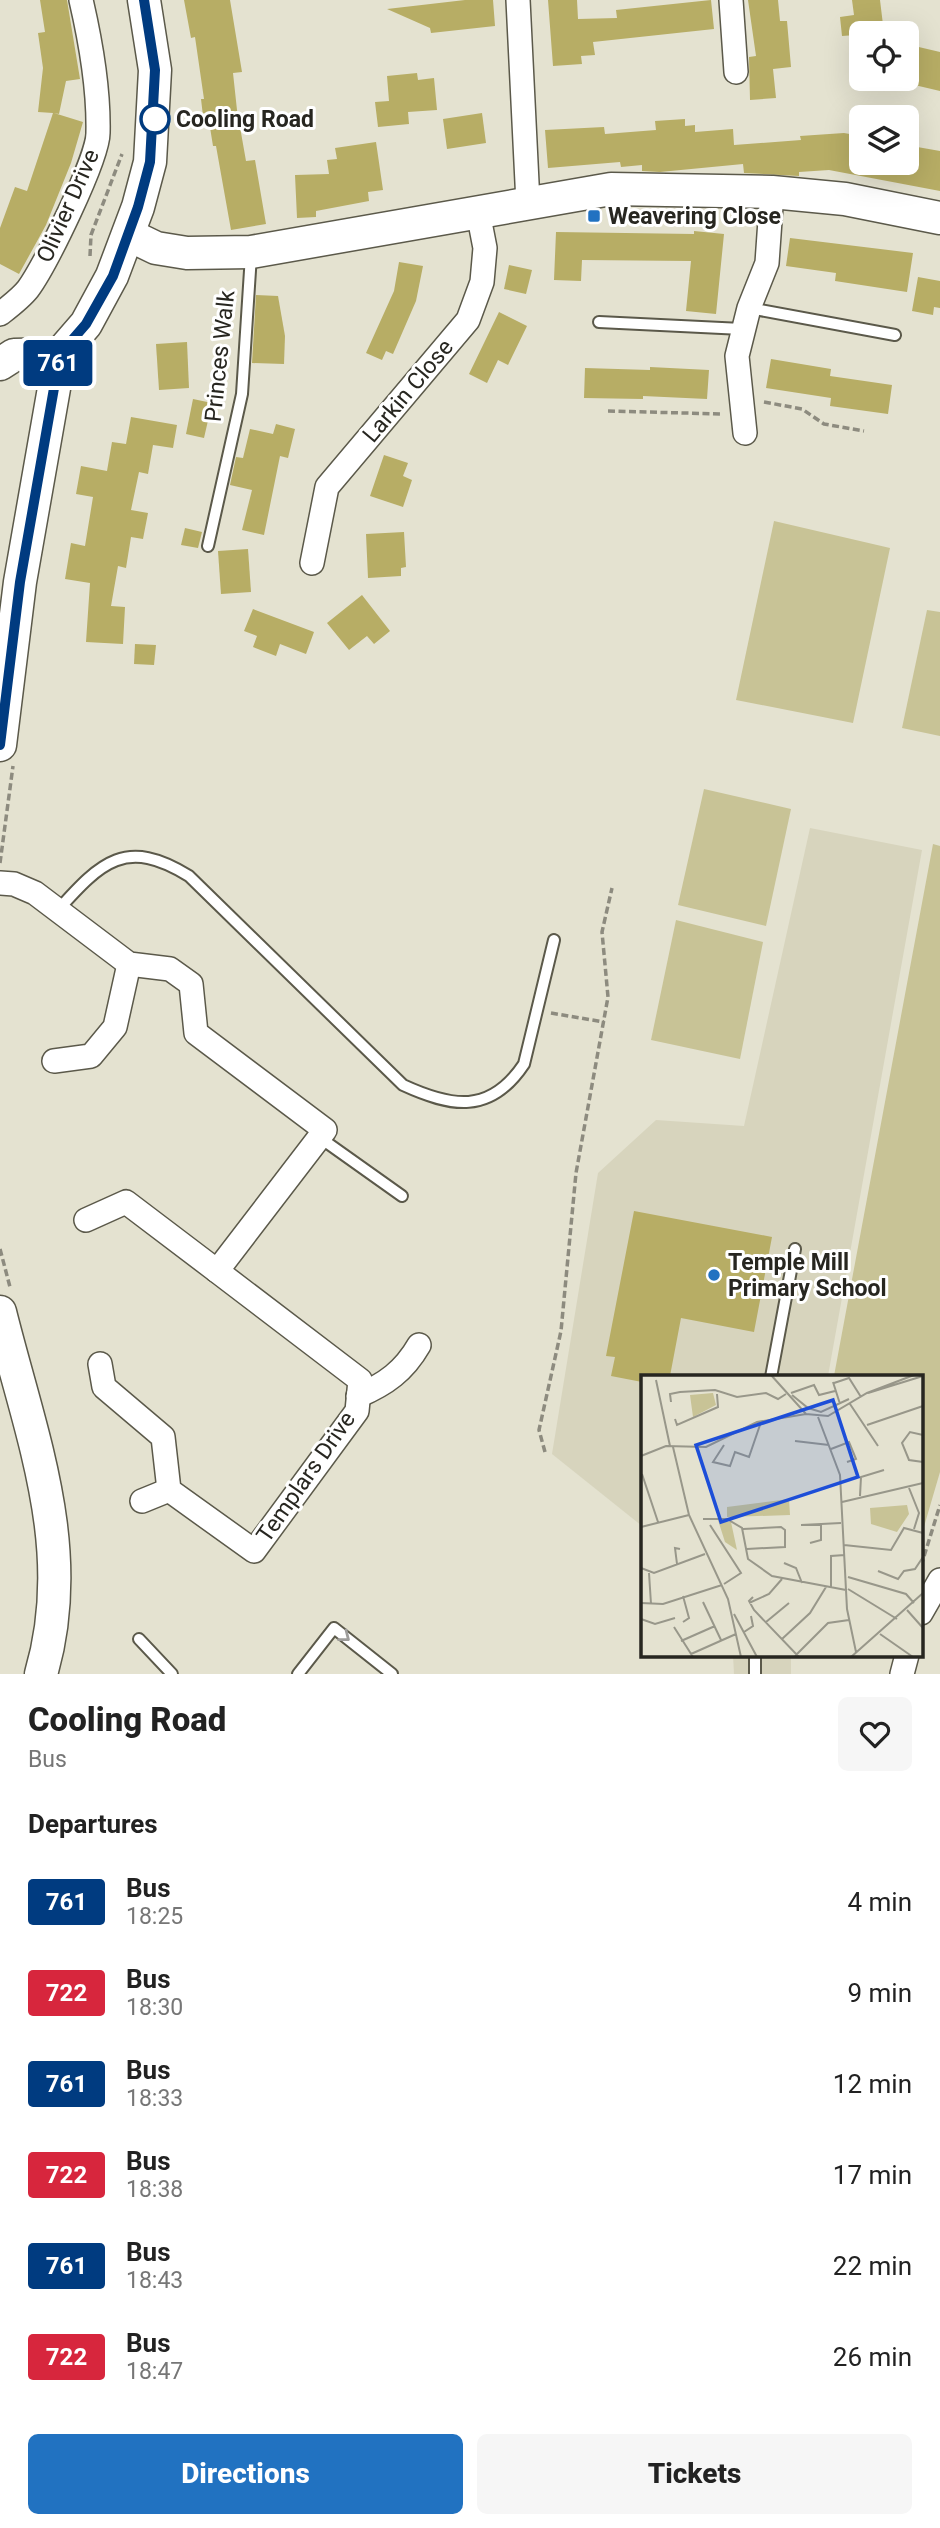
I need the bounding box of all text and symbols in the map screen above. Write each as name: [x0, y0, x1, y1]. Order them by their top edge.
map controls: [849, 21, 919, 175]
button: locate: [849, 21, 919, 91]
marker: Cooling Road: [140, 104, 170, 134]
button: layers: [849, 105, 919, 175]
place label: Cooling Road: [176, 106, 314, 133]
street label: Olivier Drive: [31, 145, 105, 267]
place label: Weavering Close: [608, 203, 781, 230]
marker: Weavering Close: [586, 208, 602, 224]
street label: Princes Walk: [200, 289, 240, 423]
street label: Larkin Close: [357, 334, 459, 448]
line badge: 761: [18, 340, 98, 386]
text: 761: [37, 349, 79, 377]
place label: Temple Mill Primary School: [728, 1249, 887, 1302]
marker: Temple Mill Primary School: [706, 1267, 722, 1283]
inset map: [641, 1375, 922, 1657]
street label: Templars Drive: [251, 1407, 361, 1547]
one-way arrow: [338, 1629, 350, 1642]
button: heart: [838, 1697, 912, 1771]
text: Cooling Road: [28, 1700, 226, 1739]
text: Bus: [28, 1746, 67, 1773]
text: Departures: [28, 1809, 158, 1839]
text: Bus: [126, 1873, 171, 1903]
text: 4 min: [847, 1887, 912, 1917]
text: 761: [46, 1888, 87, 1916]
text: 18:25: [126, 1903, 183, 1930]
text: Bus: [126, 1964, 171, 1994]
text: 9 min: [847, 1978, 912, 2008]
text: 722: [46, 1979, 87, 2007]
text: 18:30: [126, 1994, 183, 2021]
text: Bus: [126, 2055, 171, 2085]
text: 12 min: [833, 2069, 912, 2099]
text: 761: [46, 2070, 87, 2098]
text: 18:33: [126, 2085, 183, 2112]
text: Bus: [126, 2146, 171, 2176]
text: 17 min: [833, 2160, 912, 2190]
text: 722: [46, 2161, 87, 2189]
text: 18:38: [126, 2176, 183, 2203]
text: Bus: [126, 2237, 171, 2267]
text: 22 min: [833, 2251, 912, 2281]
text: 761: [46, 2252, 87, 2280]
text: 18:43: [126, 2267, 183, 2294]
text: Bus: [126, 2328, 171, 2358]
text: 26 min: [833, 2342, 912, 2372]
text: 722: [46, 2343, 87, 2371]
text: 18:47: [126, 2358, 183, 2385]
button: Directions: [28, 2434, 463, 2514]
button: Tickets: [477, 2434, 912, 2514]

